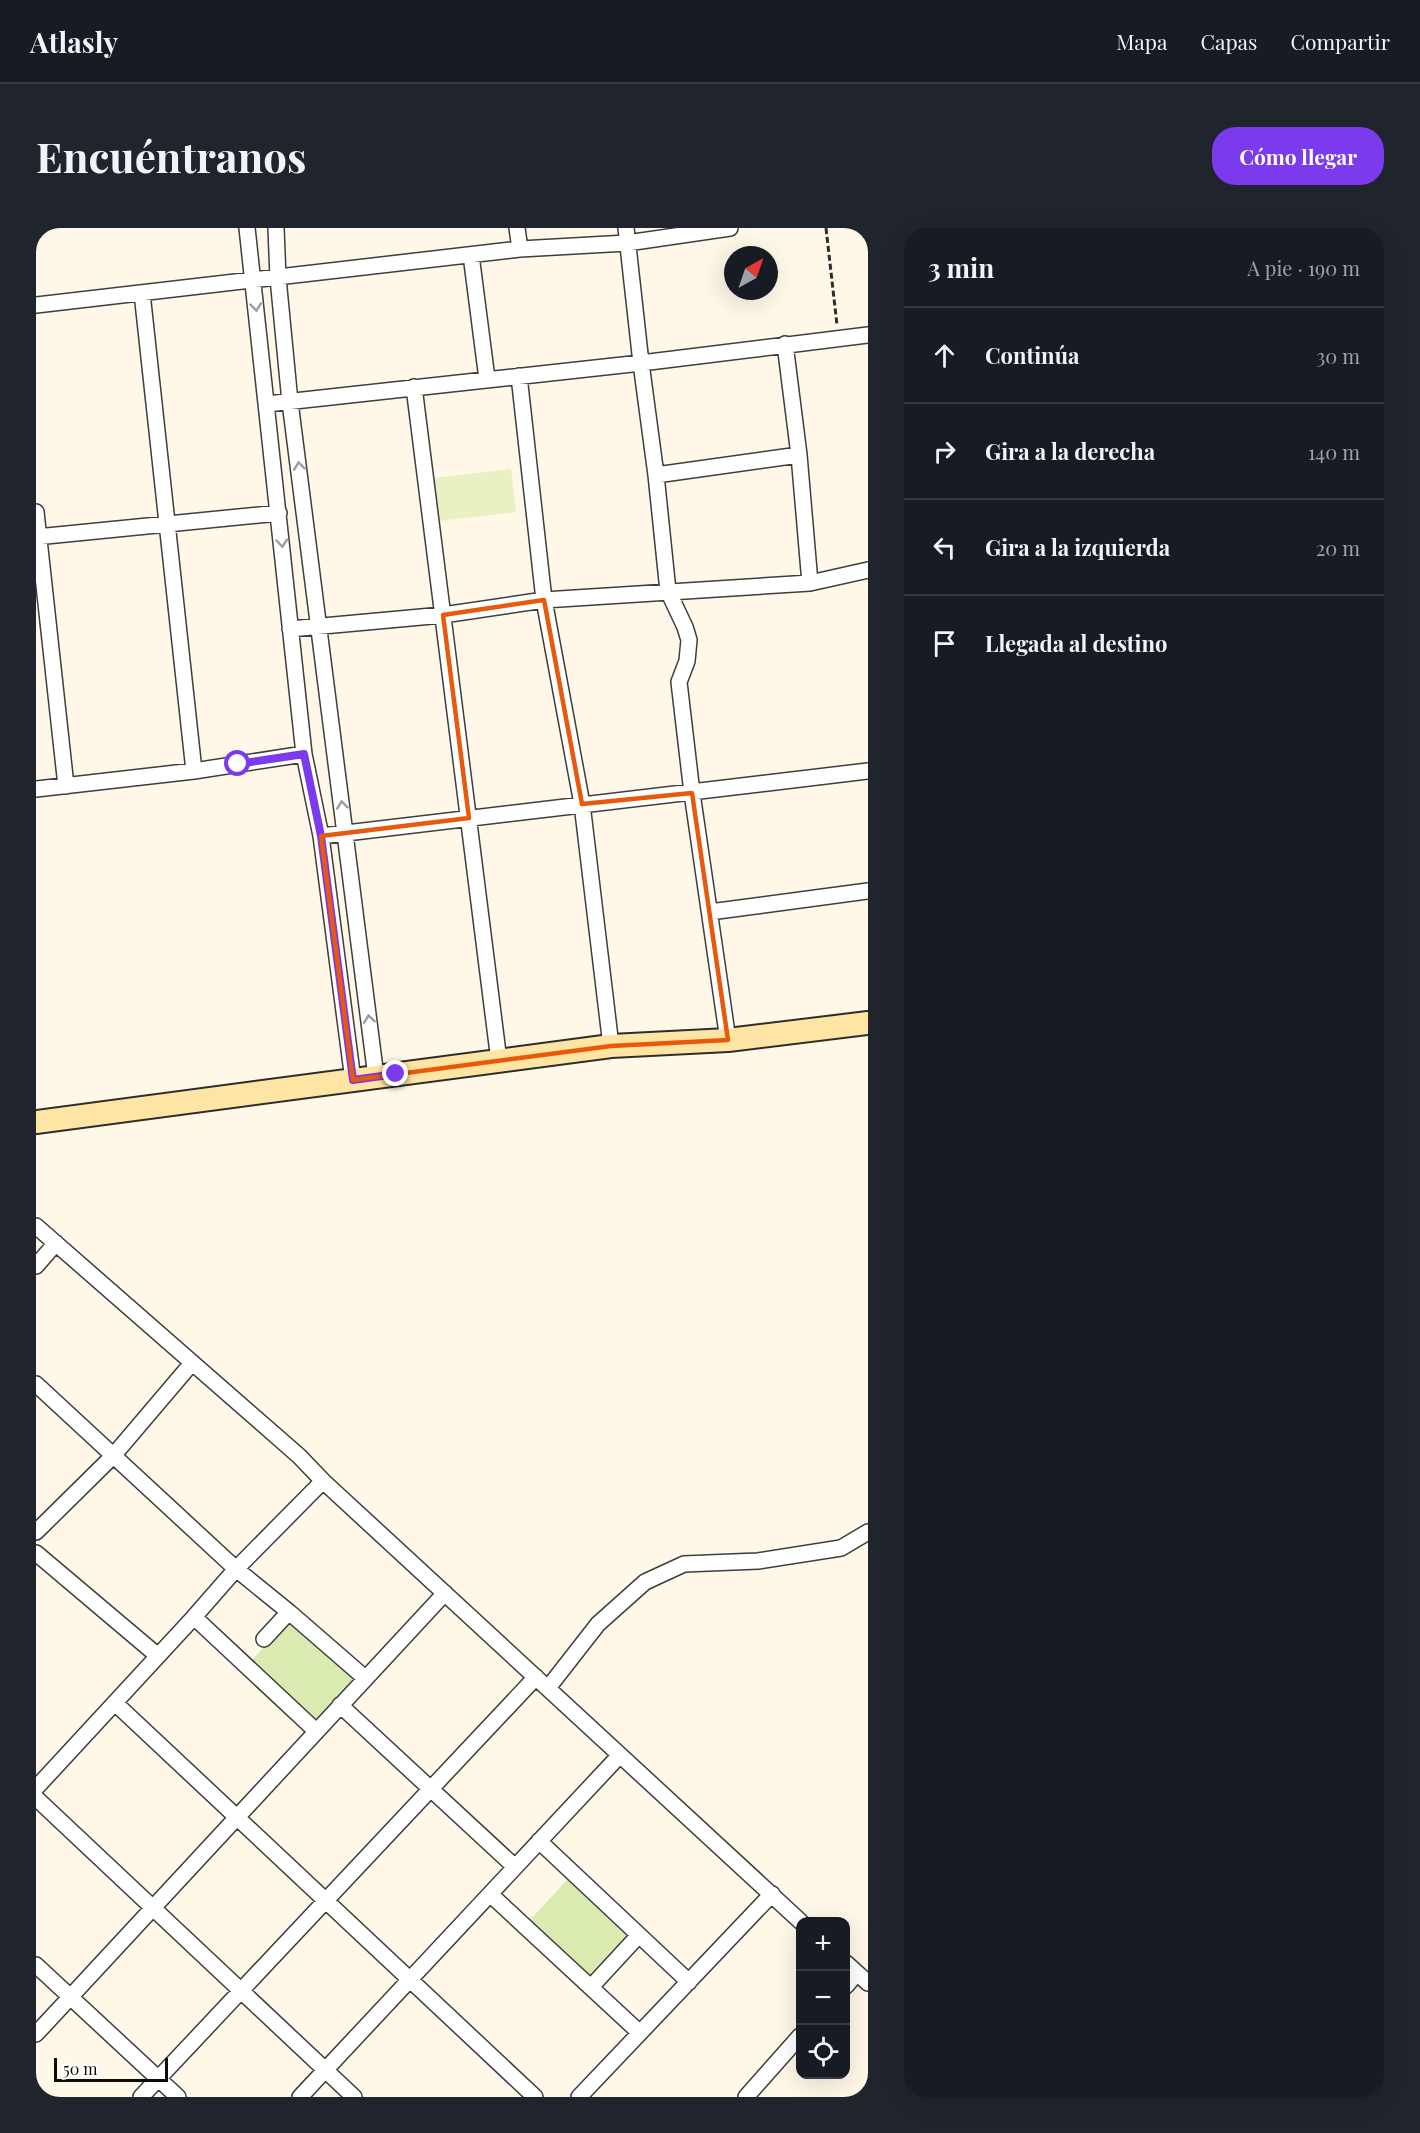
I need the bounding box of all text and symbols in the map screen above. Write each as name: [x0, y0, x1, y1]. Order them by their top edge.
text: Atlasly: [30, 23, 118, 60]
text: Mapa: [1116, 27, 1168, 55]
text: Capas: [1201, 27, 1257, 55]
text: Compartir: [1290, 27, 1390, 55]
button: Cómo llegar: [1212, 127, 1384, 185]
text: Encuéntranos: [36, 128, 306, 184]
north arrow: [724, 246, 778, 300]
text: 3 min: [928, 250, 994, 285]
text: A pie · 190 m: [1247, 254, 1360, 281]
one-way arrow: [250, 302, 262, 311]
icon: ahead: [928, 339, 961, 372]
text: Continúa: [985, 340, 1079, 370]
text: 30 m: [1316, 342, 1360, 369]
icon: right: [928, 435, 961, 468]
text: Gira a la derecha: [985, 436, 1155, 466]
text: 140 m: [1308, 438, 1360, 465]
one-way arrow: [293, 461, 305, 470]
icon: left: [928, 531, 961, 564]
text: Gira a la izquierda: [985, 532, 1170, 562]
text: 20 m: [1316, 534, 1360, 561]
one-way arrow: [275, 538, 288, 547]
icon: arrive: [928, 627, 961, 660]
text: Llegada al destino: [985, 628, 1167, 658]
route start: [224, 750, 250, 776]
one-way arrow: [336, 800, 349, 809]
one-way arrow: [363, 1015, 375, 1024]
route end: [382, 1060, 408, 1086]
map controls: [796, 1917, 850, 2079]
button: +: [796, 1917, 850, 1971]
button: −: [796, 1971, 850, 2025]
button: locate: [796, 2025, 850, 2079]
scale bar: [54, 2055, 168, 2082]
text: 50 m: [63, 2058, 97, 2079]

